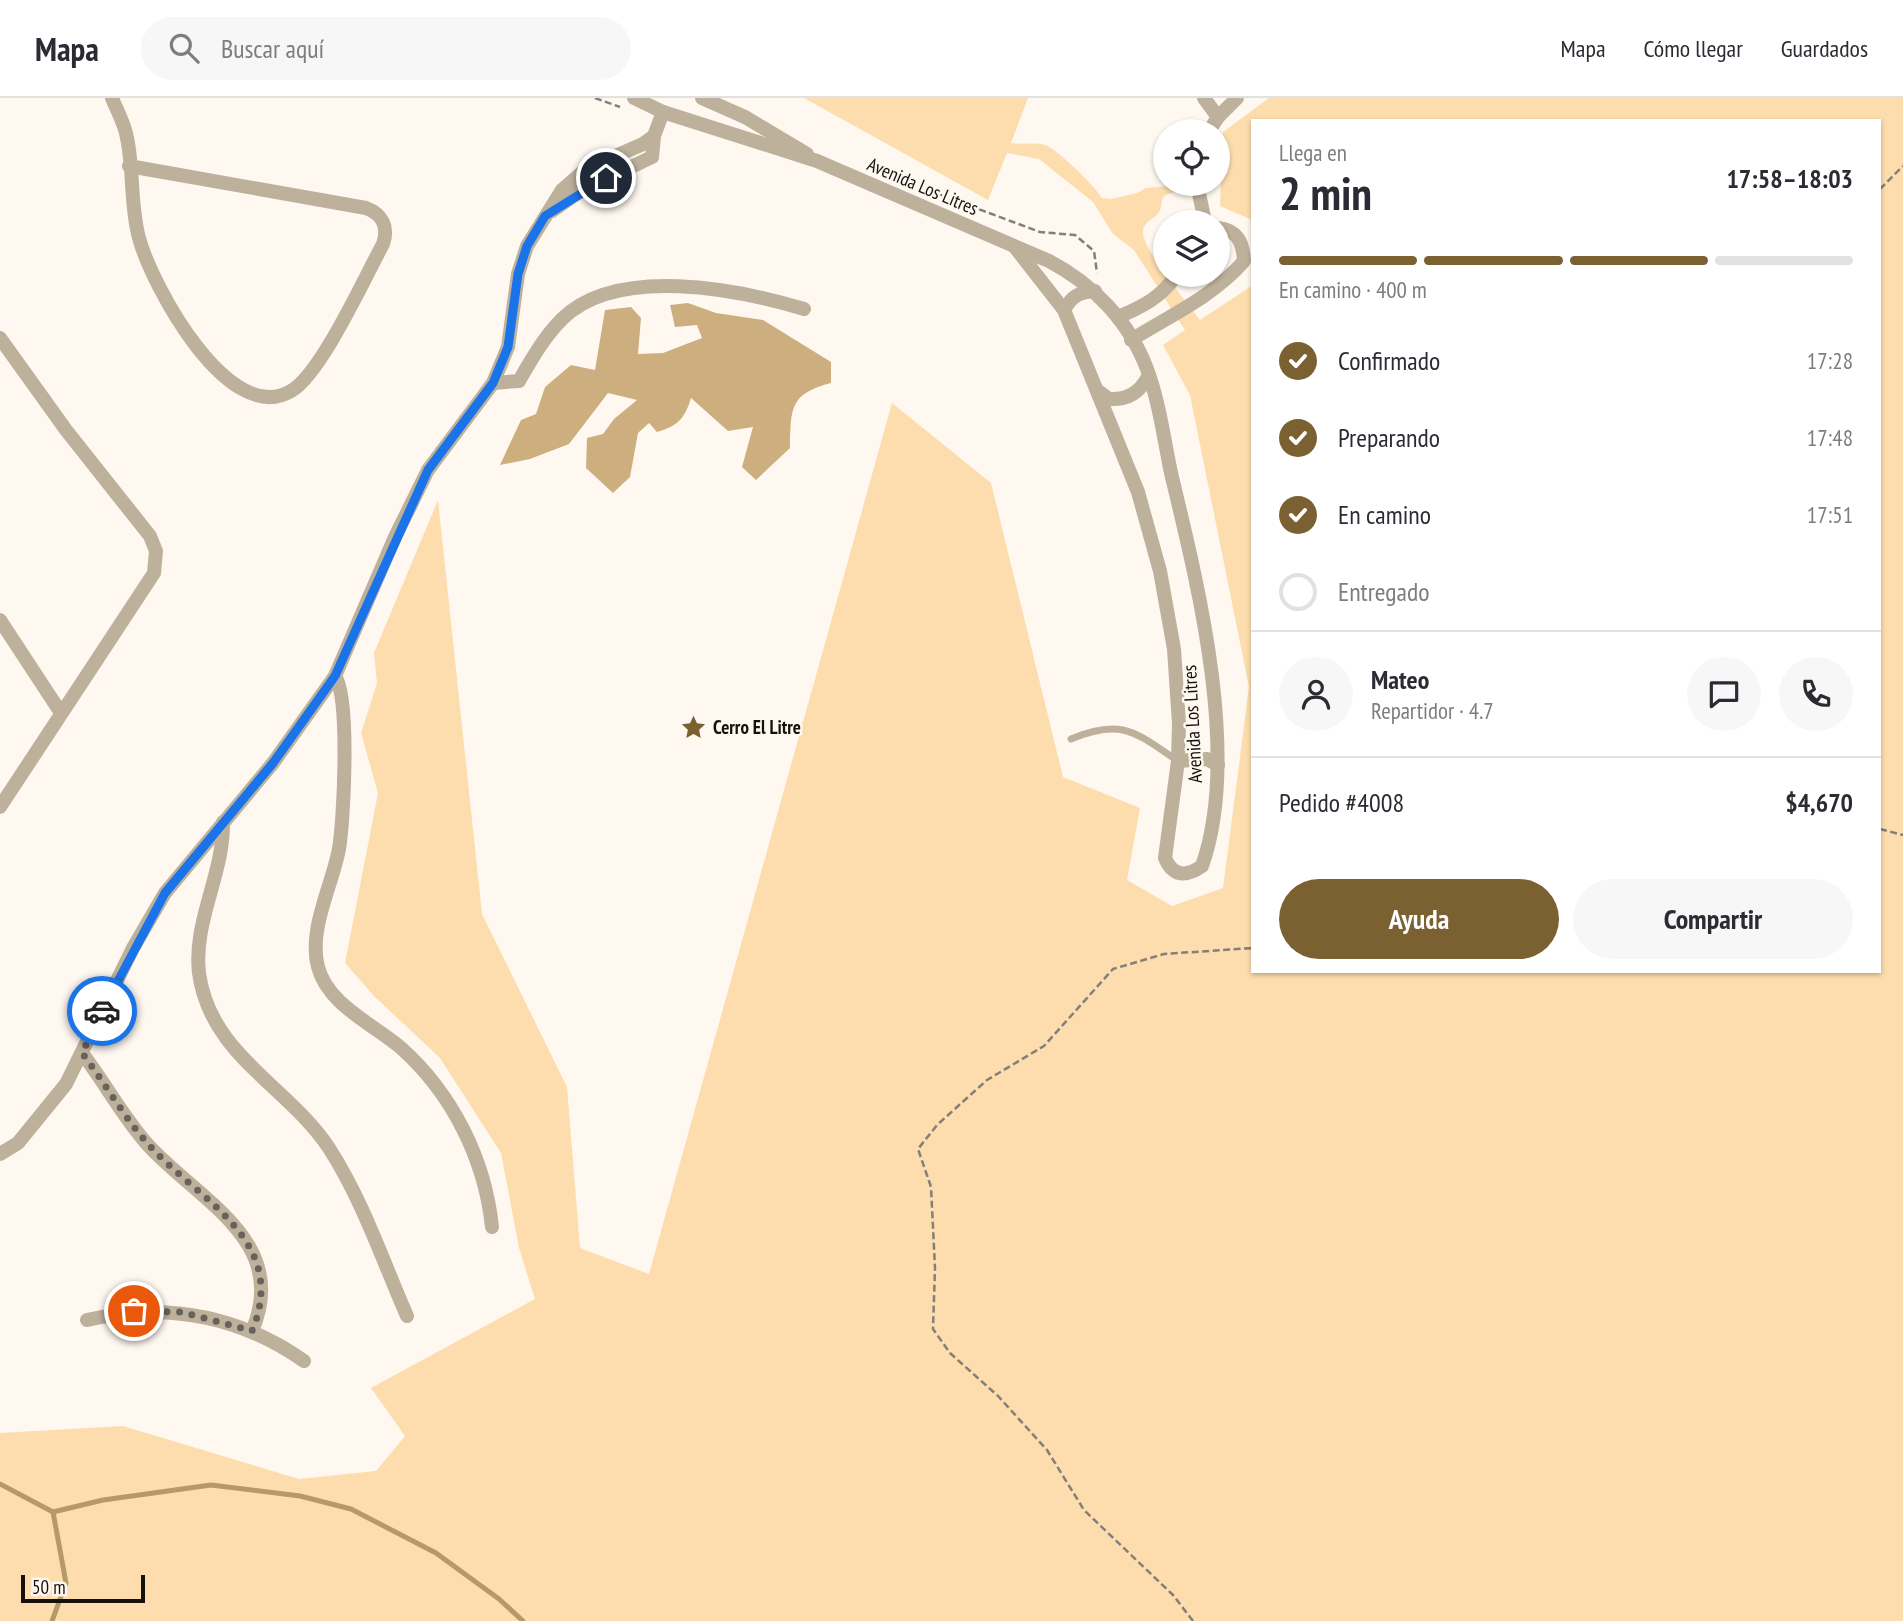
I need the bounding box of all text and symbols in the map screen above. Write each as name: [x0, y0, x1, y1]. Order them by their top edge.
search box: [141, 17, 631, 80]
text: Mapa: [35, 27, 99, 70]
icon: search: [165, 29, 203, 67]
text: Buscar aquí: [221, 32, 324, 65]
text: Mapa: [1561, 33, 1606, 64]
text: Cómo llegar: [1644, 33, 1743, 64]
text: Guardados: [1781, 33, 1868, 64]
map controls: [1153, 119, 1230, 287]
button: locate: [1153, 119, 1230, 196]
text: Llega en: [1279, 138, 1347, 167]
pin: [576, 148, 636, 208]
street label: Avenida Los Litres: [864, 152, 982, 220]
icon: home: [587, 159, 625, 197]
text: 17:58–18:03: [1726, 162, 1853, 195]
text: 2 min: [1279, 163, 1372, 223]
button: layers: [1153, 210, 1230, 287]
text: En camino · 400 m: [1279, 275, 1427, 304]
icon: check: [1279, 342, 1317, 380]
text: Confirmado: [1338, 344, 1440, 377]
text: 17:28: [1807, 346, 1853, 375]
icon: check: [1279, 419, 1317, 457]
text: Preparando: [1338, 421, 1440, 454]
text: 17:48: [1807, 423, 1853, 452]
icon: check: [1279, 496, 1317, 534]
text: En camino: [1338, 498, 1431, 531]
text: 17:51: [1807, 500, 1853, 529]
text: Entregado: [1338, 575, 1430, 608]
button: person: [1279, 657, 1353, 731]
button: chat: [1687, 657, 1761, 731]
button: phone: [1779, 657, 1853, 731]
text: Mateo: [1371, 663, 1429, 696]
street label: Avenida Los Litres: [1177, 664, 1207, 784]
text: Repartidor · 4.7: [1371, 696, 1494, 725]
place icon: Cerro El Litre: [679, 713, 707, 741]
place label: Cerro El Litre: [713, 715, 801, 739]
text: Pedido #4008: [1279, 786, 1404, 819]
text: $4,670: [1785, 786, 1853, 819]
button: Ayuda: [1279, 879, 1559, 959]
button: Compartir: [1573, 879, 1853, 959]
courier: [67, 976, 137, 1046]
icon: car: [83, 992, 121, 1030]
pin: [104, 1281, 164, 1341]
icon: bag: [115, 1292, 153, 1330]
scale bar: [21, 1572, 145, 1604]
text: 50 m: [32, 1575, 66, 1599]

